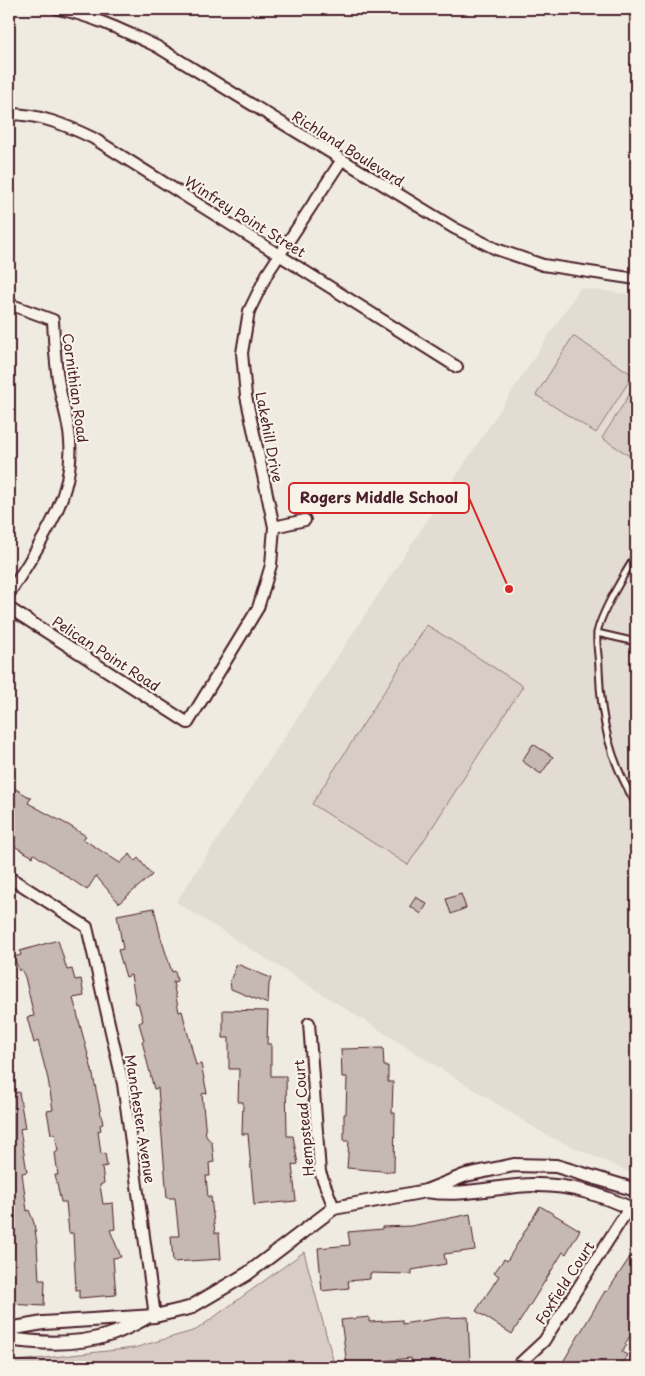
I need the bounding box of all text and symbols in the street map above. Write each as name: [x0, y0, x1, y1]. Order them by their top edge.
street label: Richland Boulevard: [288, 106, 409, 192]
street label: Winfrey Point Street: [181, 171, 310, 263]
street label: Cornithian Road: [57, 332, 94, 444]
street label: Lakehill Drive: [250, 390, 289, 484]
callout: Rogers Middle School: [289, 483, 469, 513]
text: Rogers Middle School: [300, 485, 458, 508]
street label: Pelican Point Road: [48, 611, 164, 696]
street label: Manchester Avenue: [120, 1053, 161, 1185]
street label: Hempstead Court: [288, 1059, 319, 1177]
street label: Foxfield Court: [530, 1237, 600, 1328]

